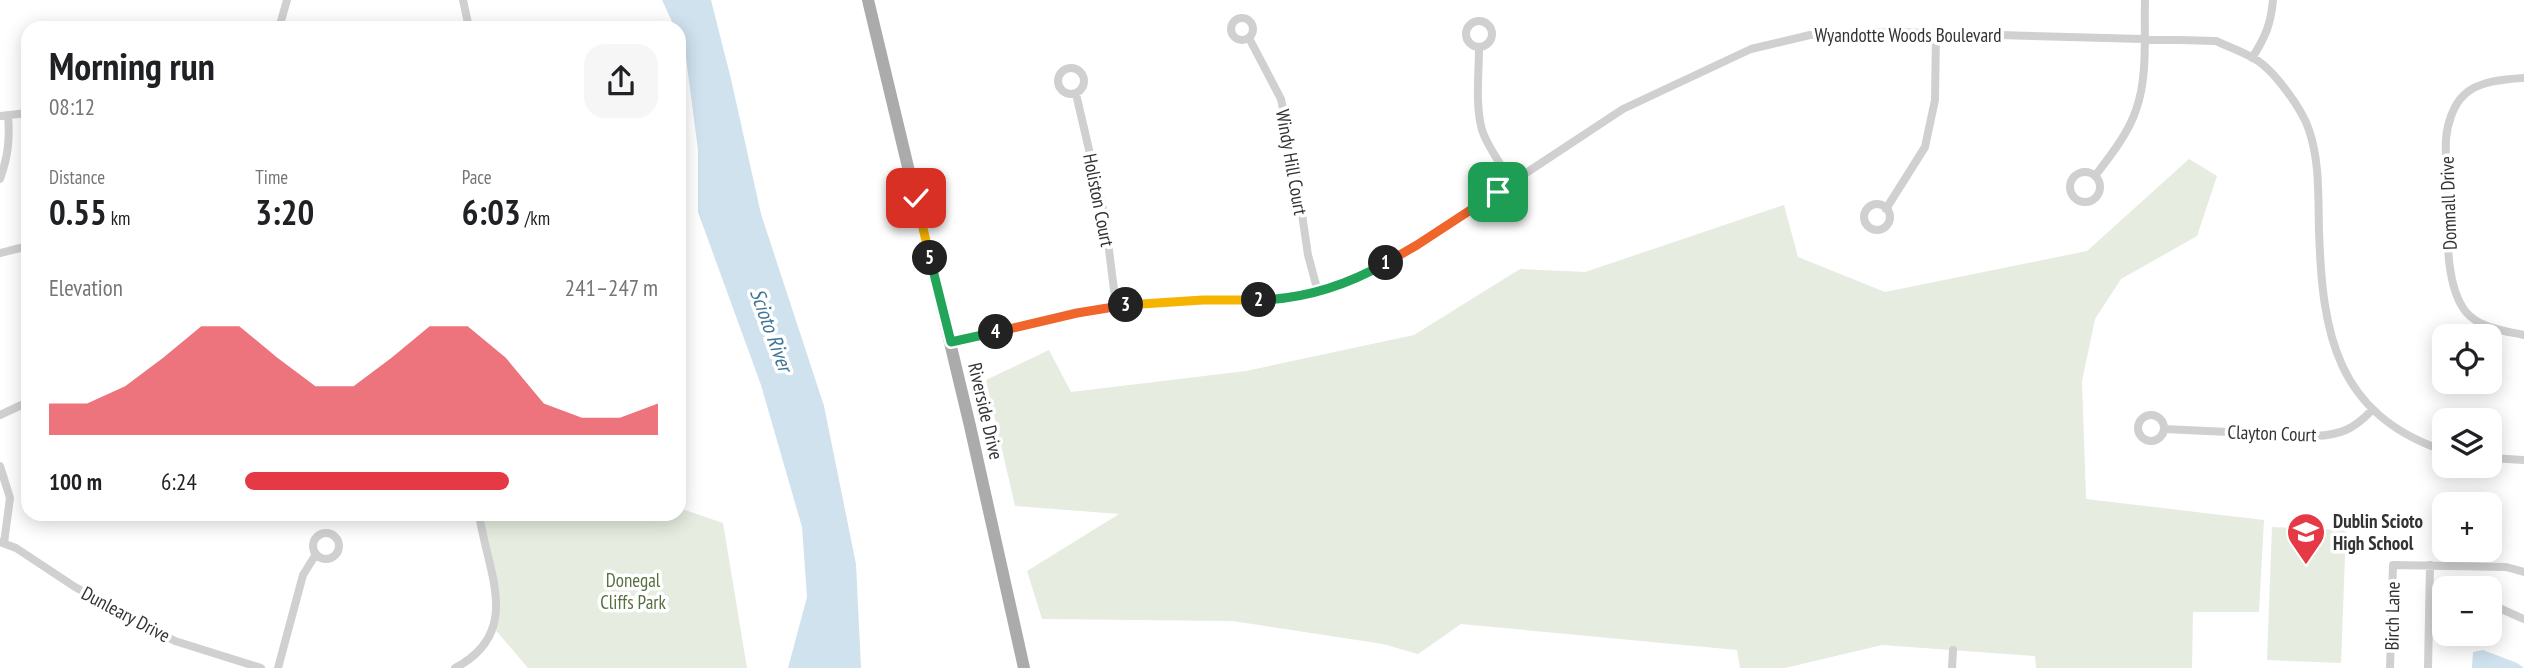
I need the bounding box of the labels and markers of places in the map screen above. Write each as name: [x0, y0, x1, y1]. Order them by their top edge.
pin: [1468, 162, 1528, 222]
pin: [886, 168, 946, 228]
pin: 5: [912, 240, 948, 276]
pin: 1: [1368, 246, 1404, 280]
pin: 2: [1242, 282, 1276, 318]
pin: 3: [1108, 288, 1144, 322]
pin: 4: [978, 314, 1014, 350]
place label: Dublin Scioto High School: [2333, 509, 2423, 555]
school or university icon: Dublin Scioto High School: [2285, 511, 2327, 566]

